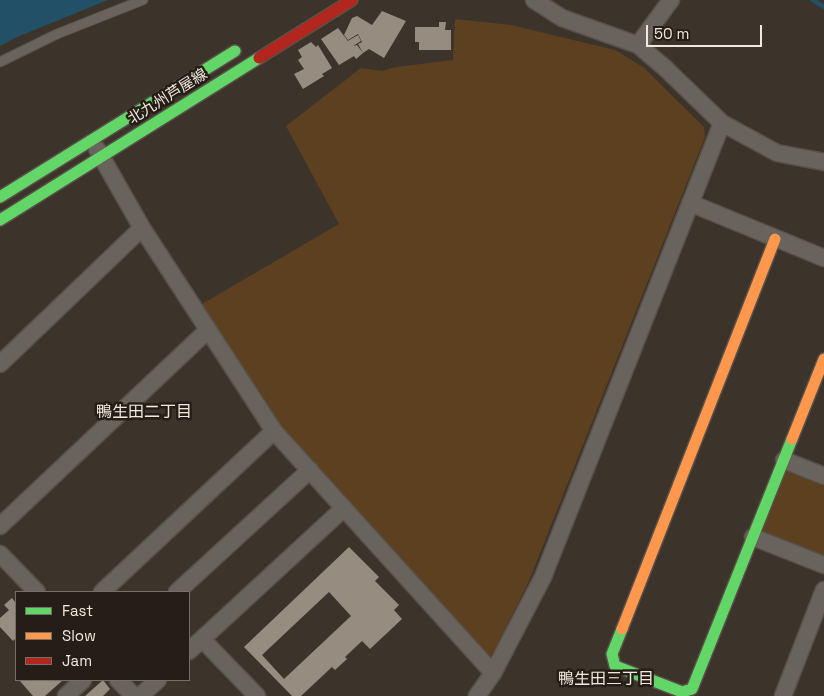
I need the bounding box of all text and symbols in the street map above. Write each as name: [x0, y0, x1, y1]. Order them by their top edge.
scale bar: [649, 15, 765, 47]
text: 50 m: [654, 24, 689, 43]
street label: 北九州芦屋線: [125, 66, 211, 128]
district label: 鴨生田二丁目: [96, 403, 192, 423]
legend: [15, 591, 190, 681]
text: Fast: [62, 601, 93, 620]
text: Slow: [62, 626, 96, 645]
text: Jam: [62, 651, 92, 670]
district label: 鴨生田三丁目: [558, 670, 654, 690]

